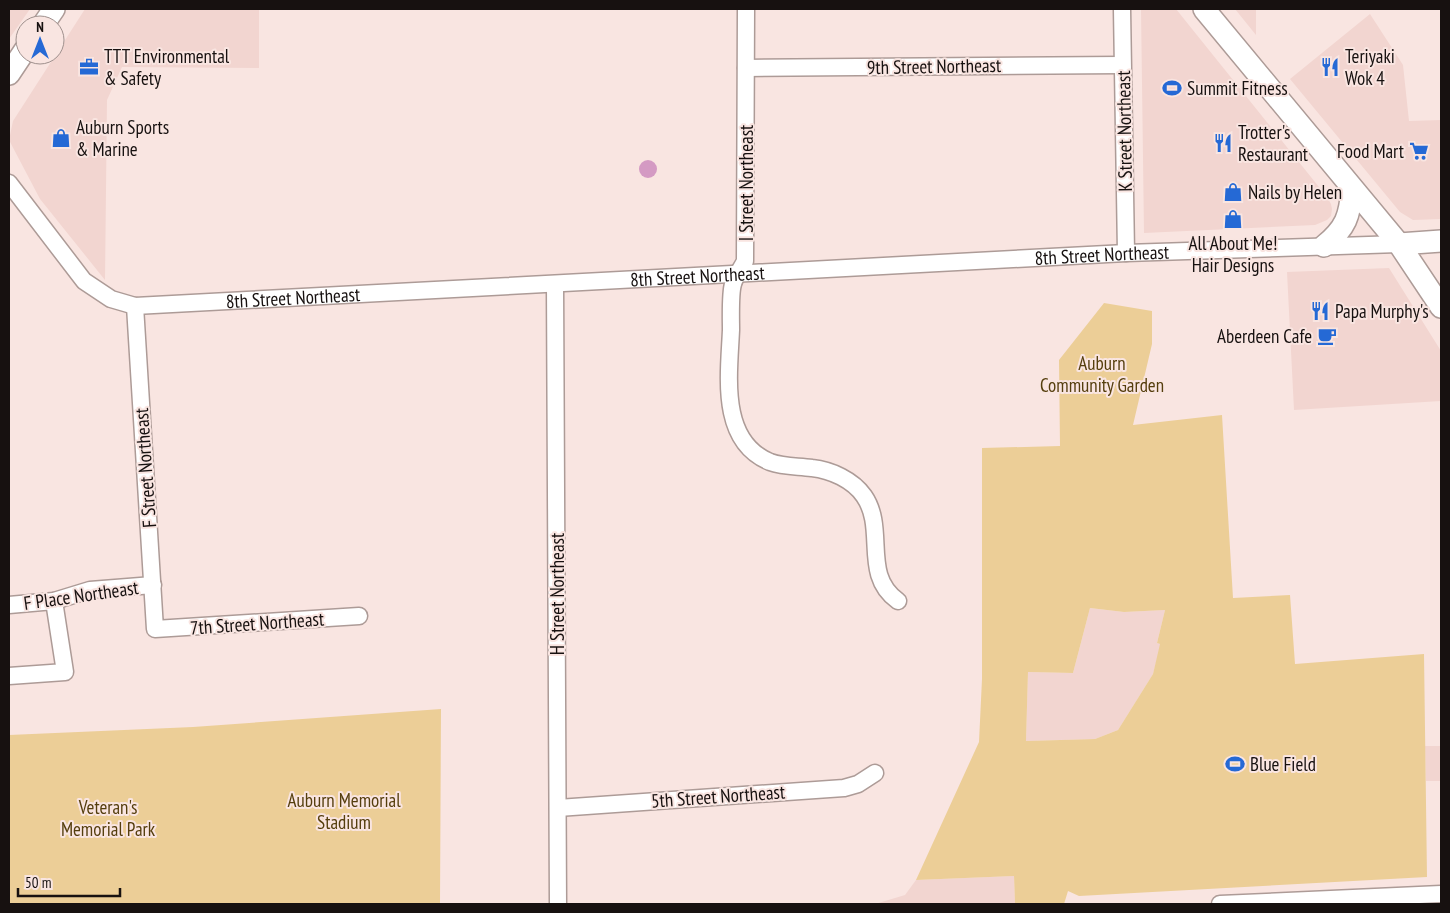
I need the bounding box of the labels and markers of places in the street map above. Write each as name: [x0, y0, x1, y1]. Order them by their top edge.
place label: TTT Environmental & Safety: [104, 44, 230, 90]
place label: Teriyaki Wok 4: [1345, 44, 1395, 90]
office icon: TTT Environmental & Safety: [78, 56, 100, 78]
restaurant icon: Teriyaki Wok 4: [1319, 56, 1341, 78]
place label: Summit Fitness: [1187, 76, 1288, 100]
sports icon: Summit Fitness: [1161, 77, 1183, 99]
place label: Auburn Sports & Marine: [76, 115, 169, 161]
place label: Trotter's Restaurant: [1238, 120, 1309, 166]
shop icon: Auburn Sports & Marine: [50, 127, 72, 149]
restaurant icon: Trotter's Restaurant: [1212, 132, 1234, 154]
place label: Food Mart: [1337, 139, 1405, 163]
supermarket icon: Food Mart: [1408, 140, 1430, 162]
place label: Nails by Helen: [1248, 180, 1342, 204]
shop icon: Nails by Helen: [1222, 181, 1244, 203]
shop icon: All About Me! Hair Designs: [1222, 208, 1244, 230]
place label: All About Me! Hair Designs: [1189, 231, 1277, 277]
place label: Papa Murphy's: [1335, 299, 1429, 323]
restaurant icon: Papa Murphy's: [1309, 300, 1331, 322]
place label: Aberdeen Cafe: [1217, 324, 1312, 348]
cafe icon: Aberdeen Cafe: [1316, 325, 1338, 347]
place label: Blue Field: [1250, 752, 1316, 776]
sports icon: Blue Field: [1224, 753, 1246, 775]

